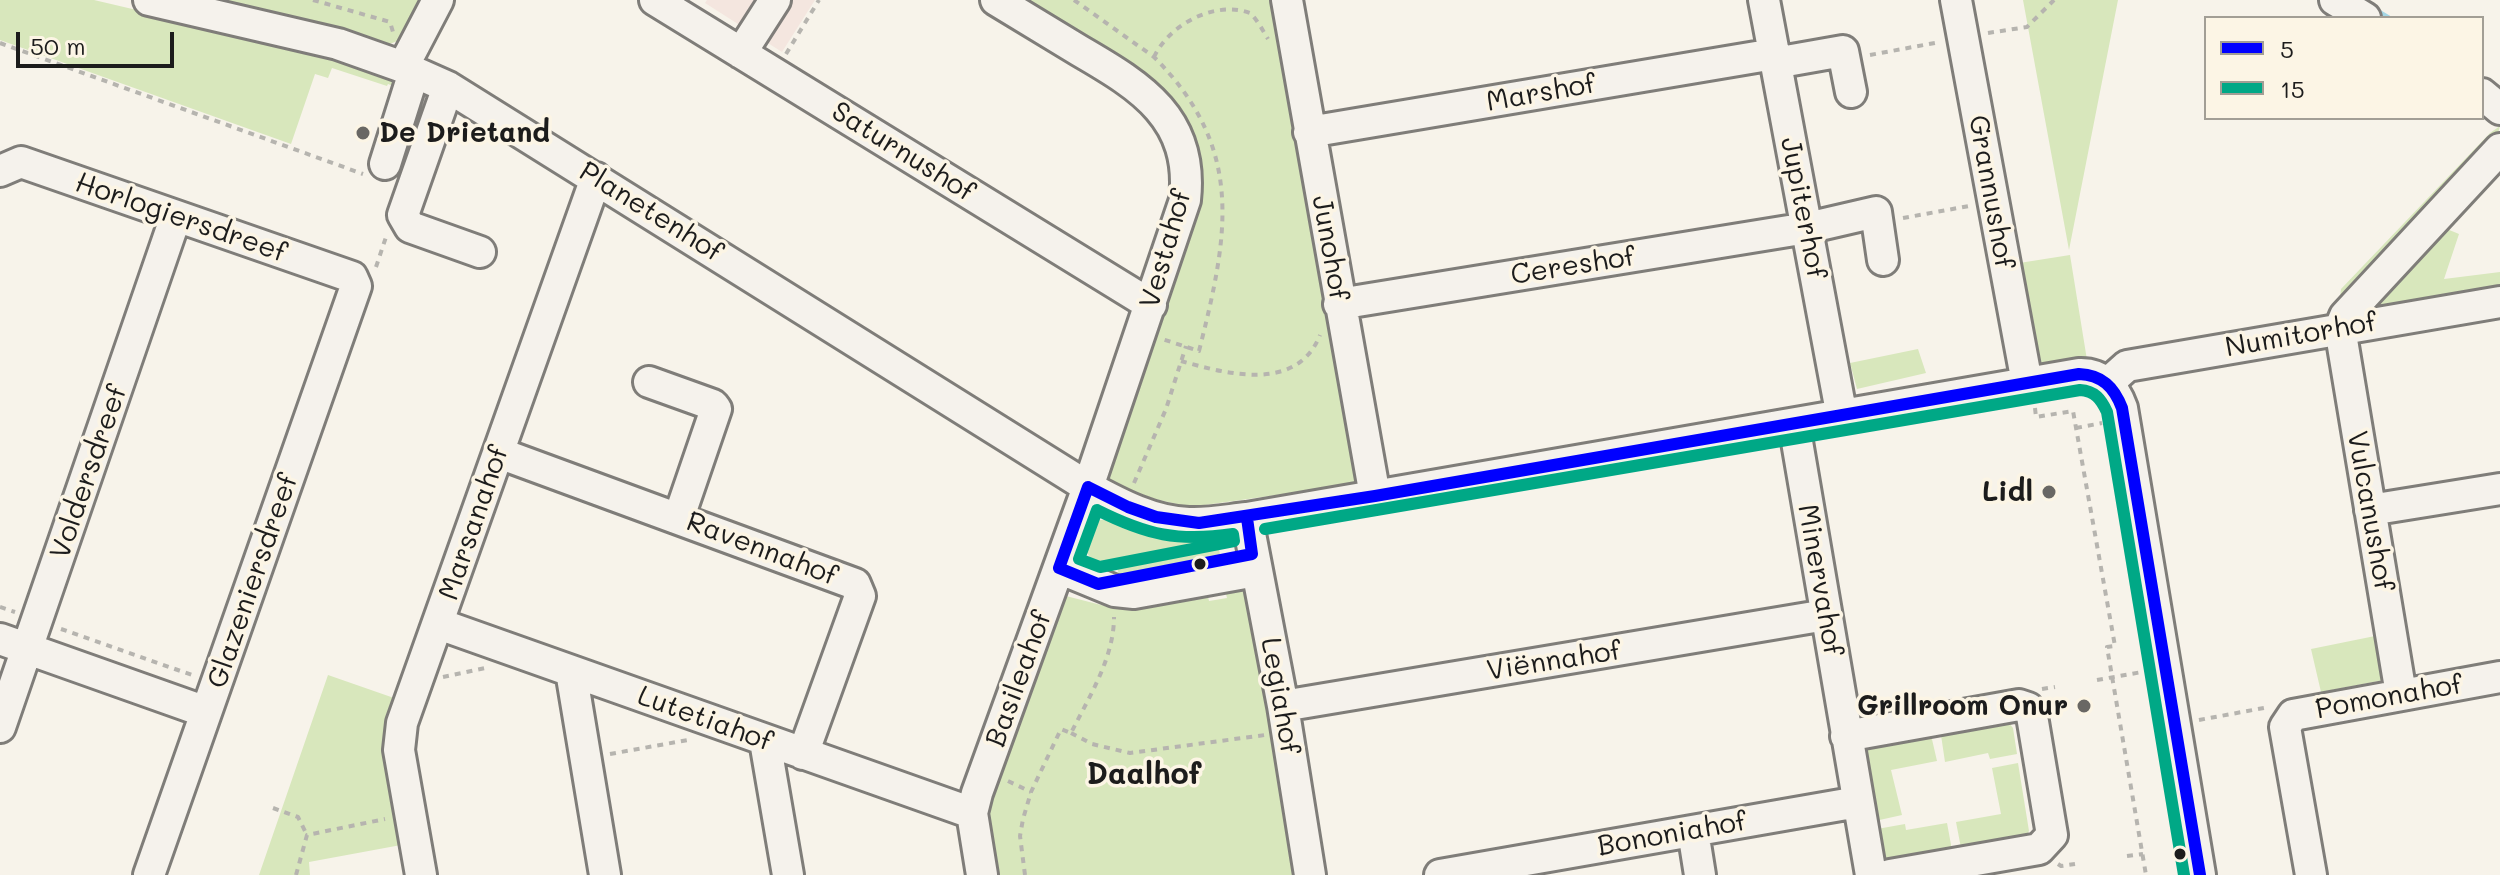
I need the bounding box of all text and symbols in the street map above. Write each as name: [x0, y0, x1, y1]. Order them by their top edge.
scale bar: [20, 16, 178, 66]
legend: [2204, 16, 2484, 120]
text: 50 m: [30, 30, 86, 61]
text: 5: [2280, 33, 2294, 64]
street label: Marshof: [1484, 67, 1598, 119]
text: 15: [2280, 73, 2305, 104]
street label: Saturnushof: [825, 95, 981, 209]
street label: Grannushof: [1961, 113, 2021, 271]
place label: De Drietand: [379, 116, 550, 150]
marker: De Drietand: [354, 124, 372, 142]
street label: Jupiterhof: [1773, 134, 1833, 282]
street label: Planetenhof: [573, 155, 729, 269]
street label: Horlogiersdreef: [71, 166, 291, 270]
street label: Vestahof: [1133, 186, 1199, 312]
street label: Junohof: [1304, 193, 1356, 303]
street label: Cereshof: [1508, 240, 1638, 292]
street label: Numitorhof: [2223, 305, 2379, 365]
street label: Voldersdreef: [44, 381, 134, 563]
street label: Vulcanushof: [2339, 428, 2401, 594]
street label: Marsanahof: [432, 441, 516, 605]
street label: Glazeniersdreef: [201, 469, 305, 693]
place label: Lidl: [1982, 475, 2033, 509]
marker: Lidl: [2040, 483, 2058, 501]
street label: Minervahof: [1790, 502, 1850, 658]
street label: Ravennahof: [682, 505, 842, 593]
unlabelled marker: [1192, 556, 1208, 572]
street label: Basileahof: [979, 606, 1059, 752]
street label: Viënnahof: [1484, 634, 1624, 688]
street label: Legiahof: [1253, 635, 1307, 757]
street label: Pomonahof: [2313, 668, 2465, 726]
street label: Lutetiahof: [633, 679, 777, 759]
place label: Grillroom Onur: [1857, 689, 2068, 723]
marker: Grillroom Onur: [2075, 697, 2093, 715]
district label: Daalhof: [1087, 757, 1201, 793]
street label: Bononiahof: [1595, 804, 1749, 864]
unlabelled marker: [2172, 846, 2188, 862]

